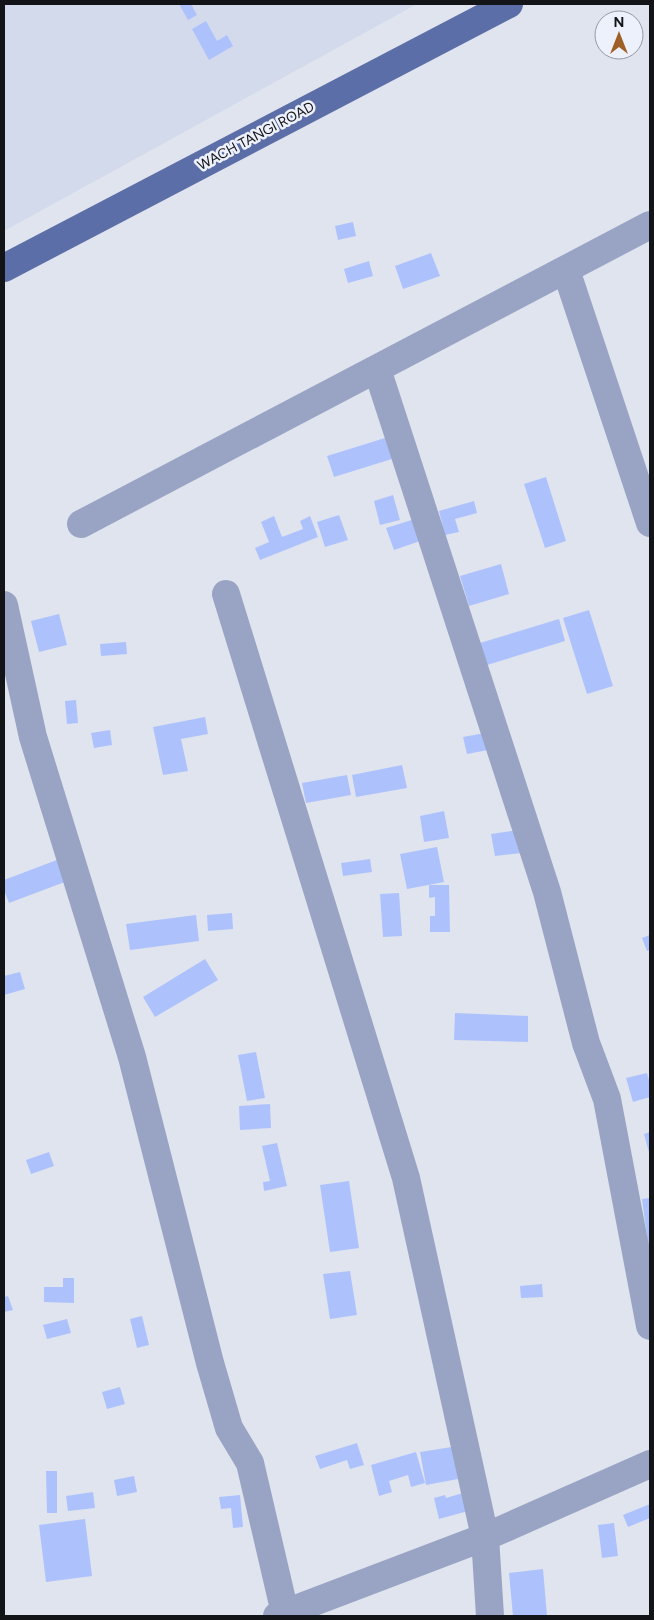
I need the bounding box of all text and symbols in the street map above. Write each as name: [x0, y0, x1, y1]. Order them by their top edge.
north arrow: [594, 10, 644, 60]
text: N: [614, 14, 624, 31]
street label: WACH TANGI ROAD: [195, 98, 317, 174]

